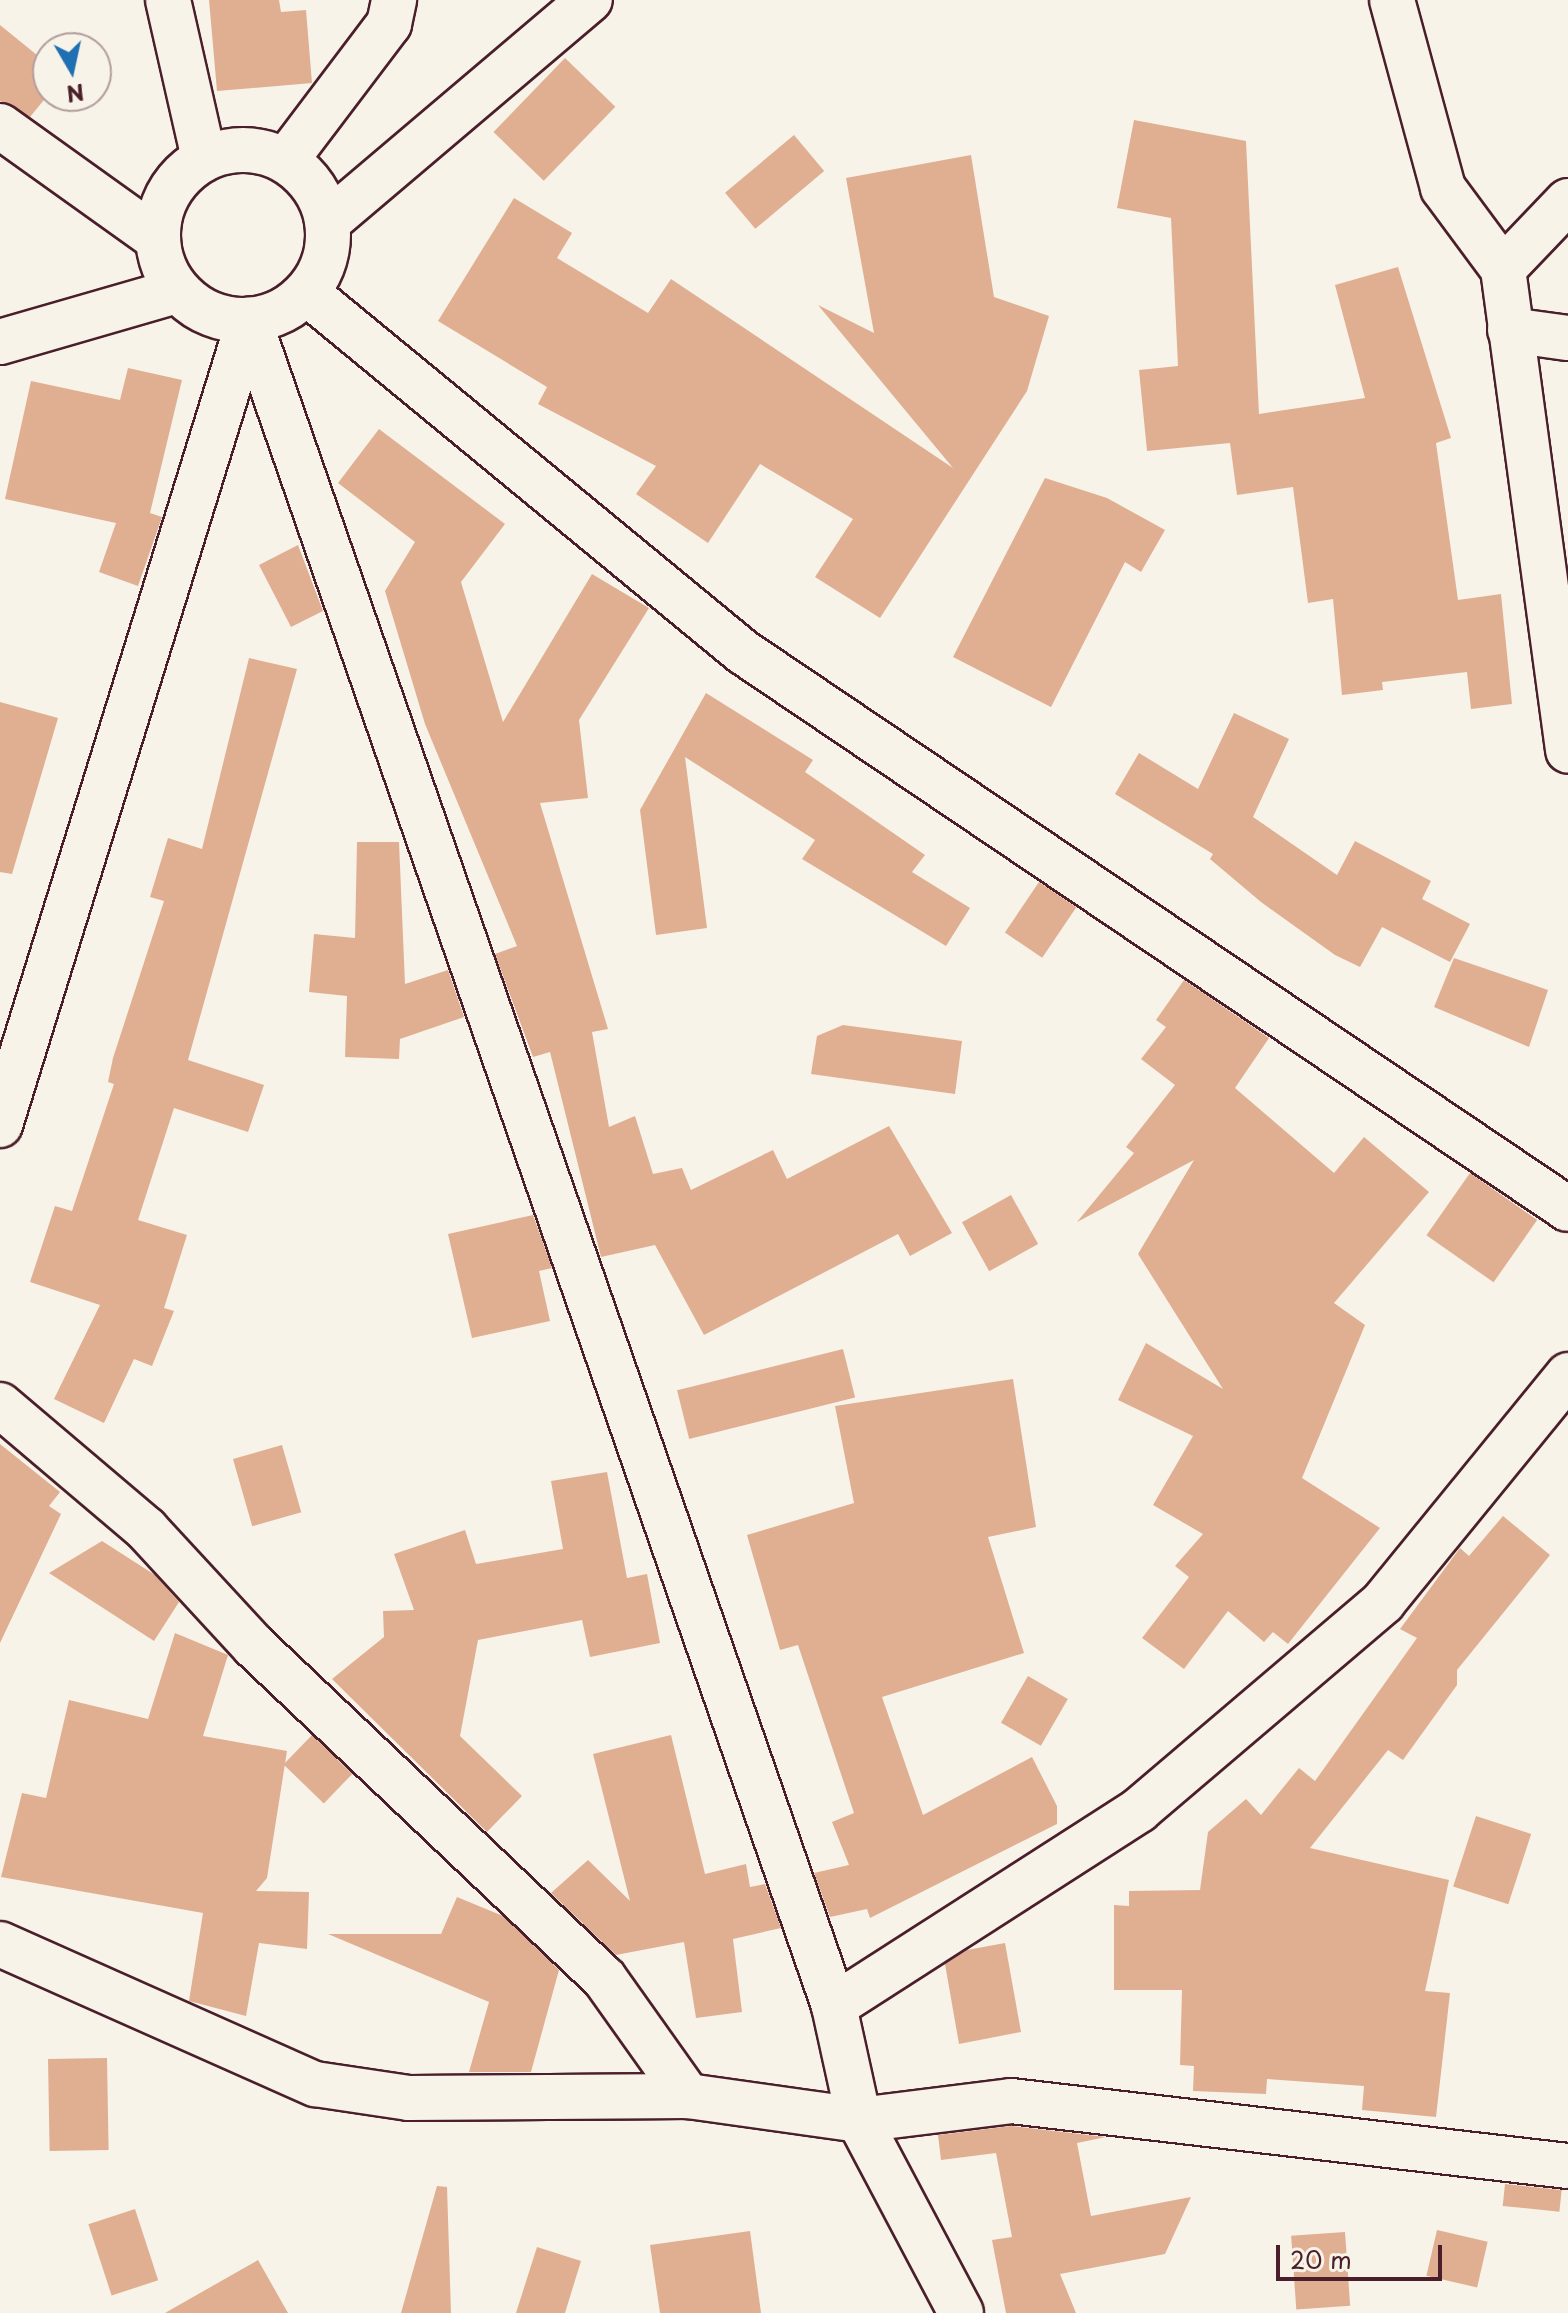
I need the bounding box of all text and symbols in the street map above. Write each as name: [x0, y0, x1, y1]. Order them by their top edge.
north arrow: [32, 32, 112, 112]
text: N: [64, 77, 87, 112]
scale bar: [1280, 2229, 1446, 2279]
text: 20 m: [1290, 2241, 1352, 2277]

